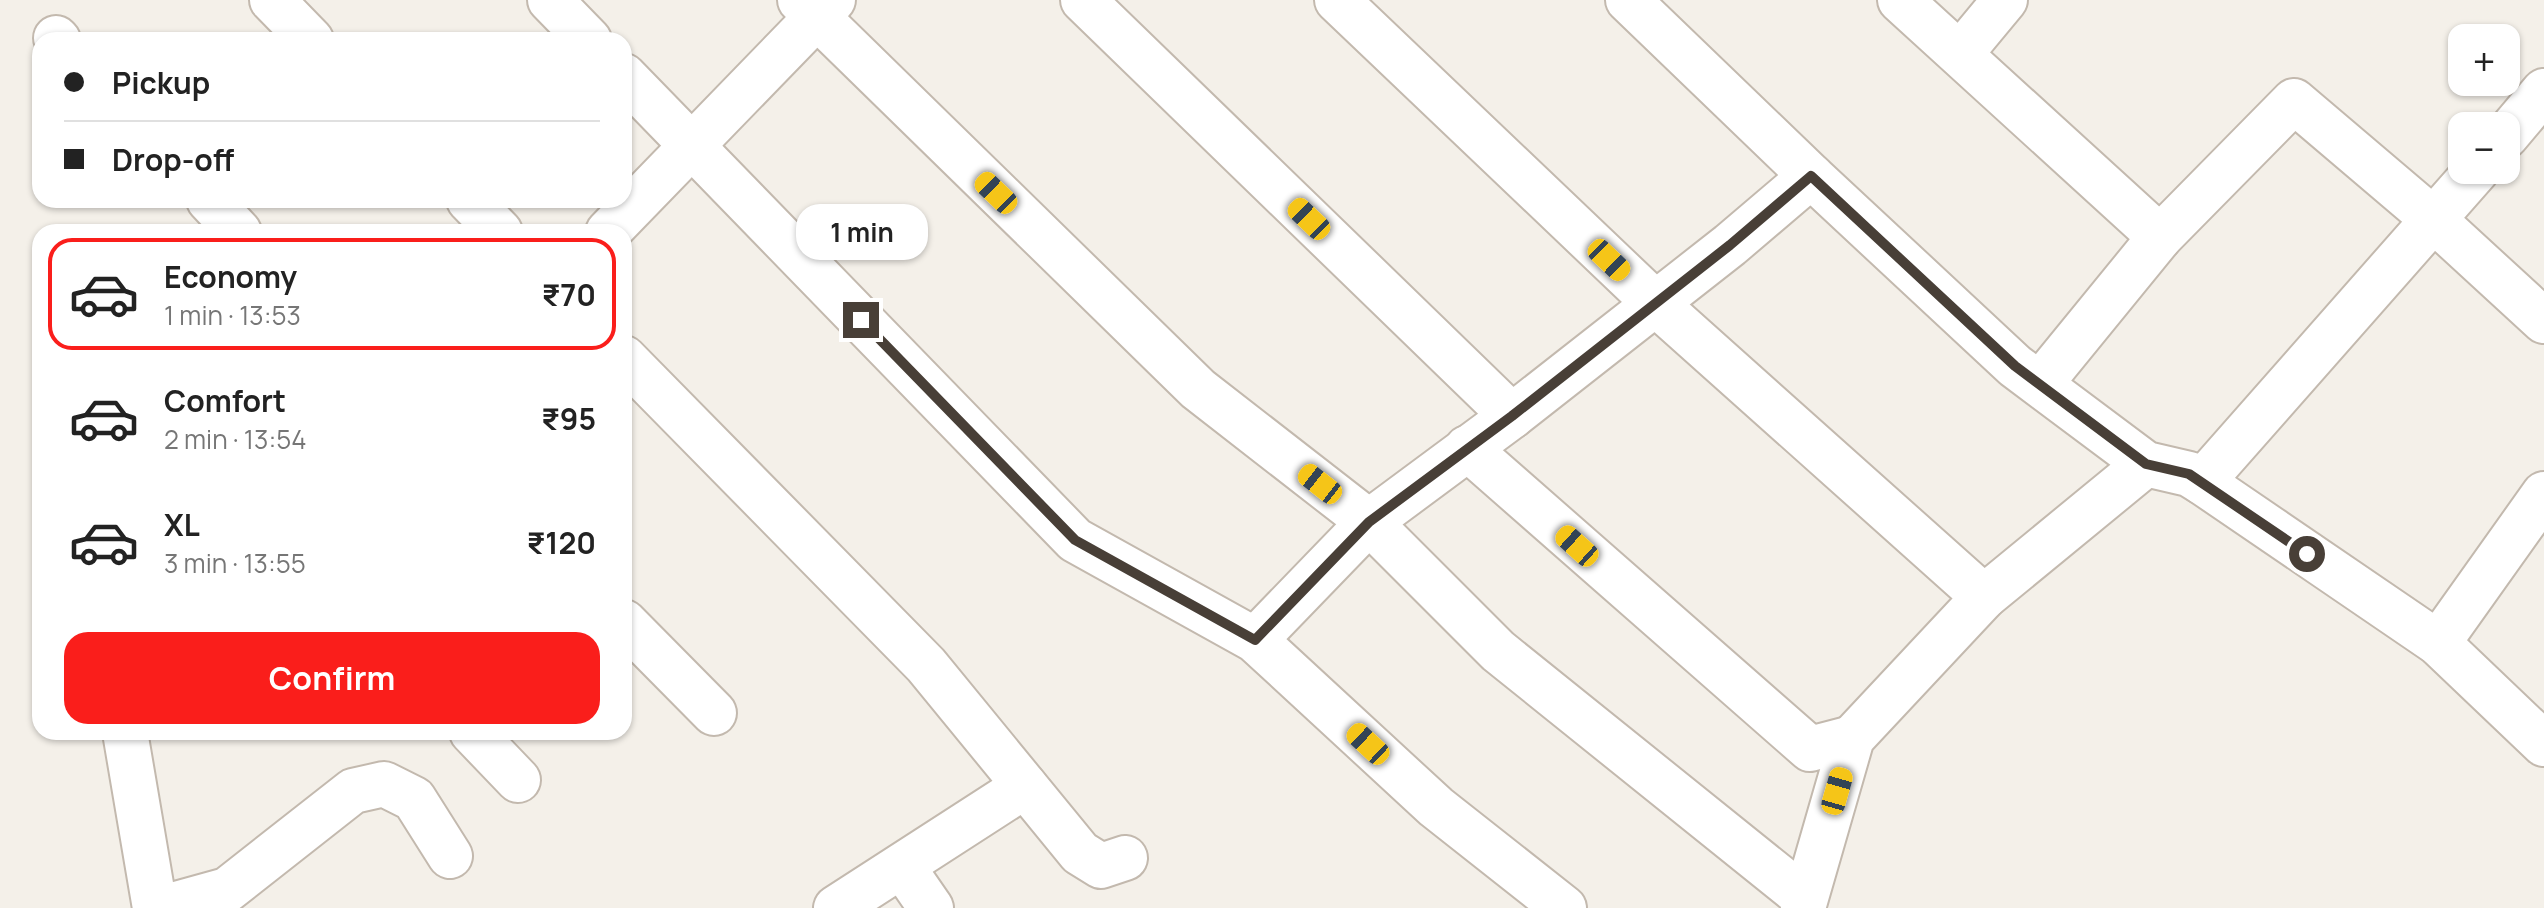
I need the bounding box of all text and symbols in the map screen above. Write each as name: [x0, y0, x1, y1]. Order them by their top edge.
map controls: [2448, 24, 2520, 184]
button: +: [2448, 24, 2520, 96]
text: Pickup: [112, 62, 210, 103]
button: −: [2448, 112, 2520, 184]
text: Drop-off: [112, 139, 234, 180]
car: [970, 168, 1022, 218]
car: [1283, 194, 1335, 244]
callout: 1 min: [795, 204, 927, 260]
text: 1 min: [830, 214, 894, 250]
car: [1583, 235, 1635, 285]
text: Economy: [164, 256, 297, 297]
icon: car: [68, 258, 140, 330]
text: ₹70: [542, 274, 596, 315]
text: 1 min · 13:53: [164, 297, 301, 333]
route end: [843, 302, 879, 338]
text: Comfort: [164, 380, 286, 421]
icon: car: [68, 382, 140, 454]
text: ₹95: [541, 398, 596, 439]
text: 2 min · 13:54: [164, 421, 307, 457]
car: [1294, 460, 1346, 508]
text: XL: [164, 504, 200, 545]
icon: car: [68, 506, 140, 578]
car: [1551, 521, 1603, 571]
text: ₹120: [527, 522, 596, 563]
route start: [2289, 536, 2325, 572]
text: 3 min · 13:55: [164, 545, 306, 581]
button: Confirm: [64, 632, 600, 724]
car: [1342, 719, 1394, 769]
car: [1819, 765, 1855, 817]

